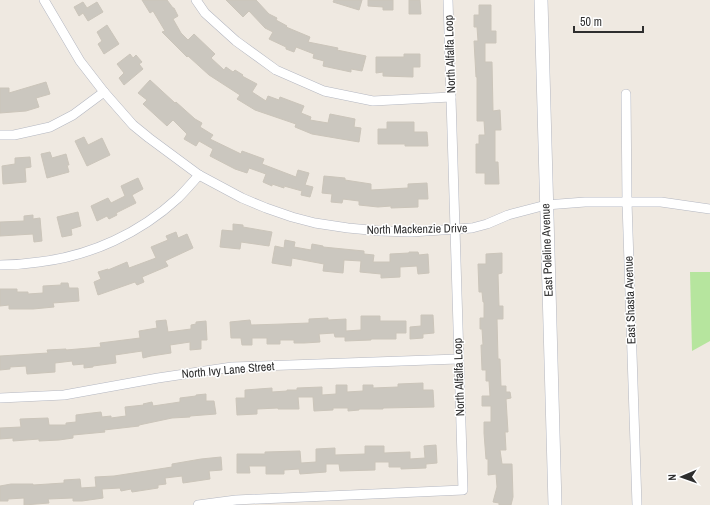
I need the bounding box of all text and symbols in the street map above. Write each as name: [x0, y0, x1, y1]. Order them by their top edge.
scale bar: [574, 8, 643, 34]
text: 50 m: [580, 14, 602, 30]
street label: North Alfalfa Loop: [441, 15, 459, 93]
street label: East Poleline Avenue: [537, 203, 557, 297]
street label: North Mackenzie Drive: [367, 220, 467, 238]
street label: East Shasta Avenue: [620, 256, 640, 344]
street label: North Alfalfa Loop: [450, 338, 468, 416]
street label: North Ivy Lane Street: [181, 358, 275, 382]
north arrow: [662, 457, 702, 497]
text: N: [665, 474, 679, 481]

